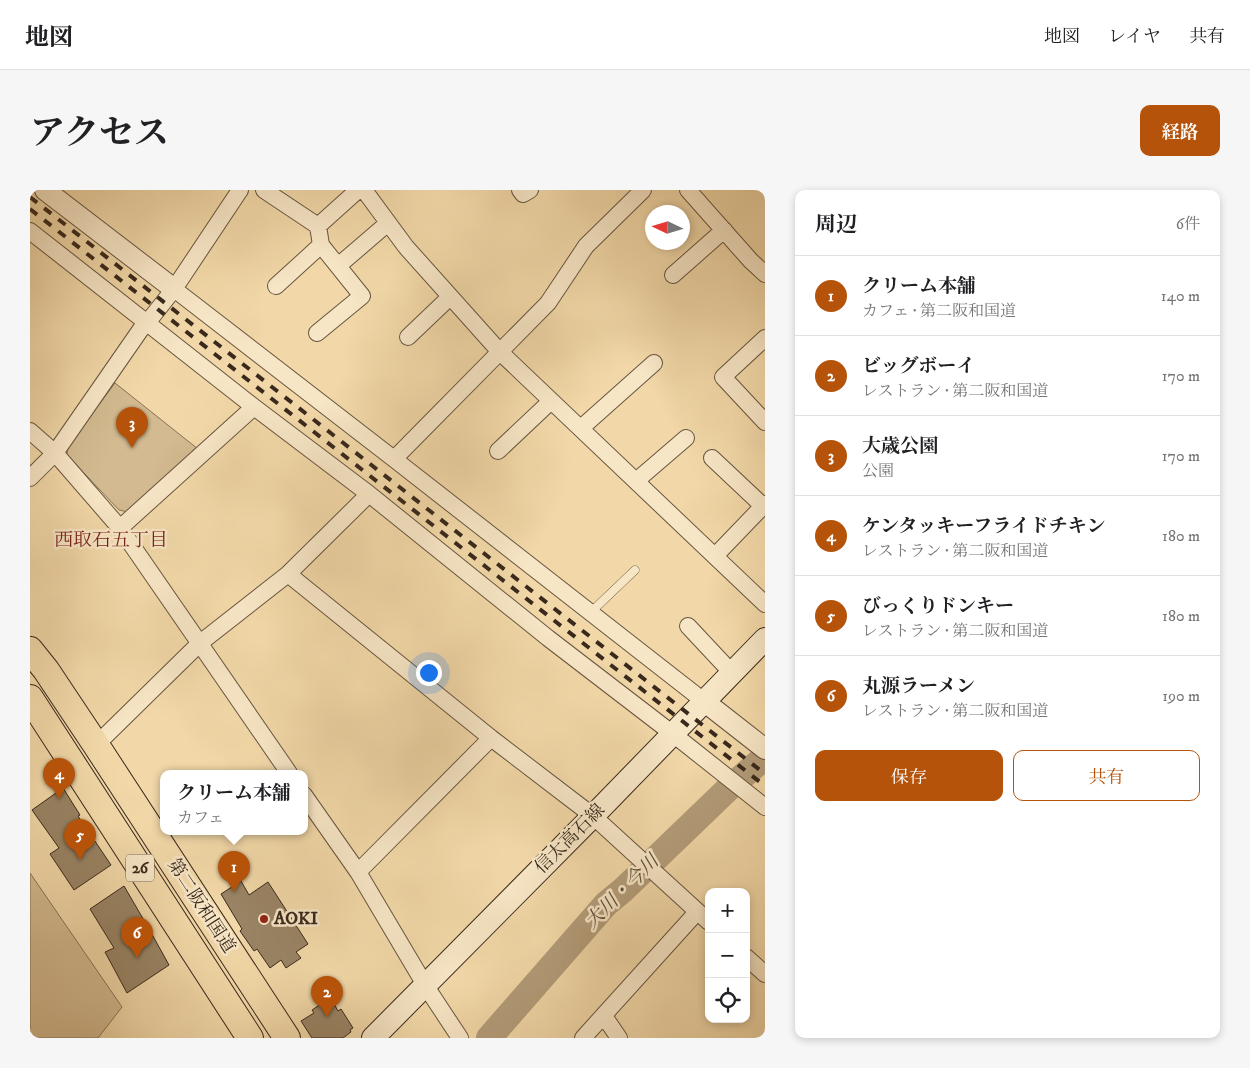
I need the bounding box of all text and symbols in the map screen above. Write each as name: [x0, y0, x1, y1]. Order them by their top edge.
text: 地図: [25, 23, 73, 53]
text: 地図: [1044, 26, 1080, 48]
text: レイヤ: [1108, 26, 1161, 48]
text: 共有: [1189, 26, 1225, 48]
button: 経路: [1140, 105, 1220, 156]
text: アクセス: [30, 112, 169, 156]
north arrow: [645, 205, 690, 250]
text: 周辺: [815, 212, 857, 238]
text: 6件: [1176, 214, 1200, 234]
text: クリーム本舗: [862, 275, 976, 298]
text: 1: [828, 286, 834, 306]
text: 140 m: [1161, 286, 1200, 306]
text: カフェ · 第二阪和国道: [862, 301, 1016, 321]
text: ビッグボーイ: [862, 355, 975, 378]
text: 2: [827, 366, 835, 386]
text: 170 m: [1162, 366, 1200, 386]
text: レストラン · 第二阪和国道: [862, 381, 1048, 401]
pin: 3: [116, 407, 148, 448]
text: 大歳公園: [862, 435, 938, 458]
text: 3: [828, 446, 834, 466]
text: 170 m: [1162, 446, 1200, 466]
text: 公園: [862, 461, 894, 481]
text: ケンタッキーフライドチキン: [862, 515, 1106, 538]
text: 4: [826, 526, 836, 546]
text: 180 m: [1162, 526, 1200, 546]
district label: 西取石五丁目: [54, 529, 168, 552]
text: レストラン · 第二阪和国道: [862, 541, 1048, 561]
text: びっくりドンキー: [862, 595, 1014, 618]
text: 5: [827, 606, 835, 626]
text: 180 m: [1162, 606, 1200, 626]
text: レストラン · 第二阪和国道: [862, 621, 1048, 641]
your location: [416, 660, 442, 686]
text: 丸源ラーメン: [862, 675, 975, 698]
text: 6: [827, 686, 835, 706]
text: 190 m: [1162, 686, 1200, 706]
text: レストラン · 第二阪和国道: [862, 701, 1048, 721]
button: 保存: [815, 750, 1003, 801]
button: 共有: [1013, 750, 1200, 801]
pin: 4: [43, 758, 75, 799]
popup: [160, 770, 308, 835]
text: クリーム本舗: [177, 782, 291, 805]
street label: 信太高石線: [530, 799, 610, 879]
text: カフェ: [177, 808, 224, 828]
pin: 5: [64, 819, 96, 860]
water label: 大川・今川: [580, 849, 665, 934]
pin: 1: [218, 851, 250, 892]
road number: 26: [126, 854, 154, 881]
street label: 第二阪和国道: [162, 855, 240, 957]
map controls: [705, 888, 750, 1023]
button: +: [705, 888, 750, 933]
place label: AOKI: [273, 908, 318, 930]
marker: AOKI: [258, 913, 270, 925]
pin: 6: [121, 917, 153, 958]
button: −: [705, 933, 750, 978]
pin: 2: [311, 976, 343, 1017]
button: locate: [705, 978, 750, 1023]

